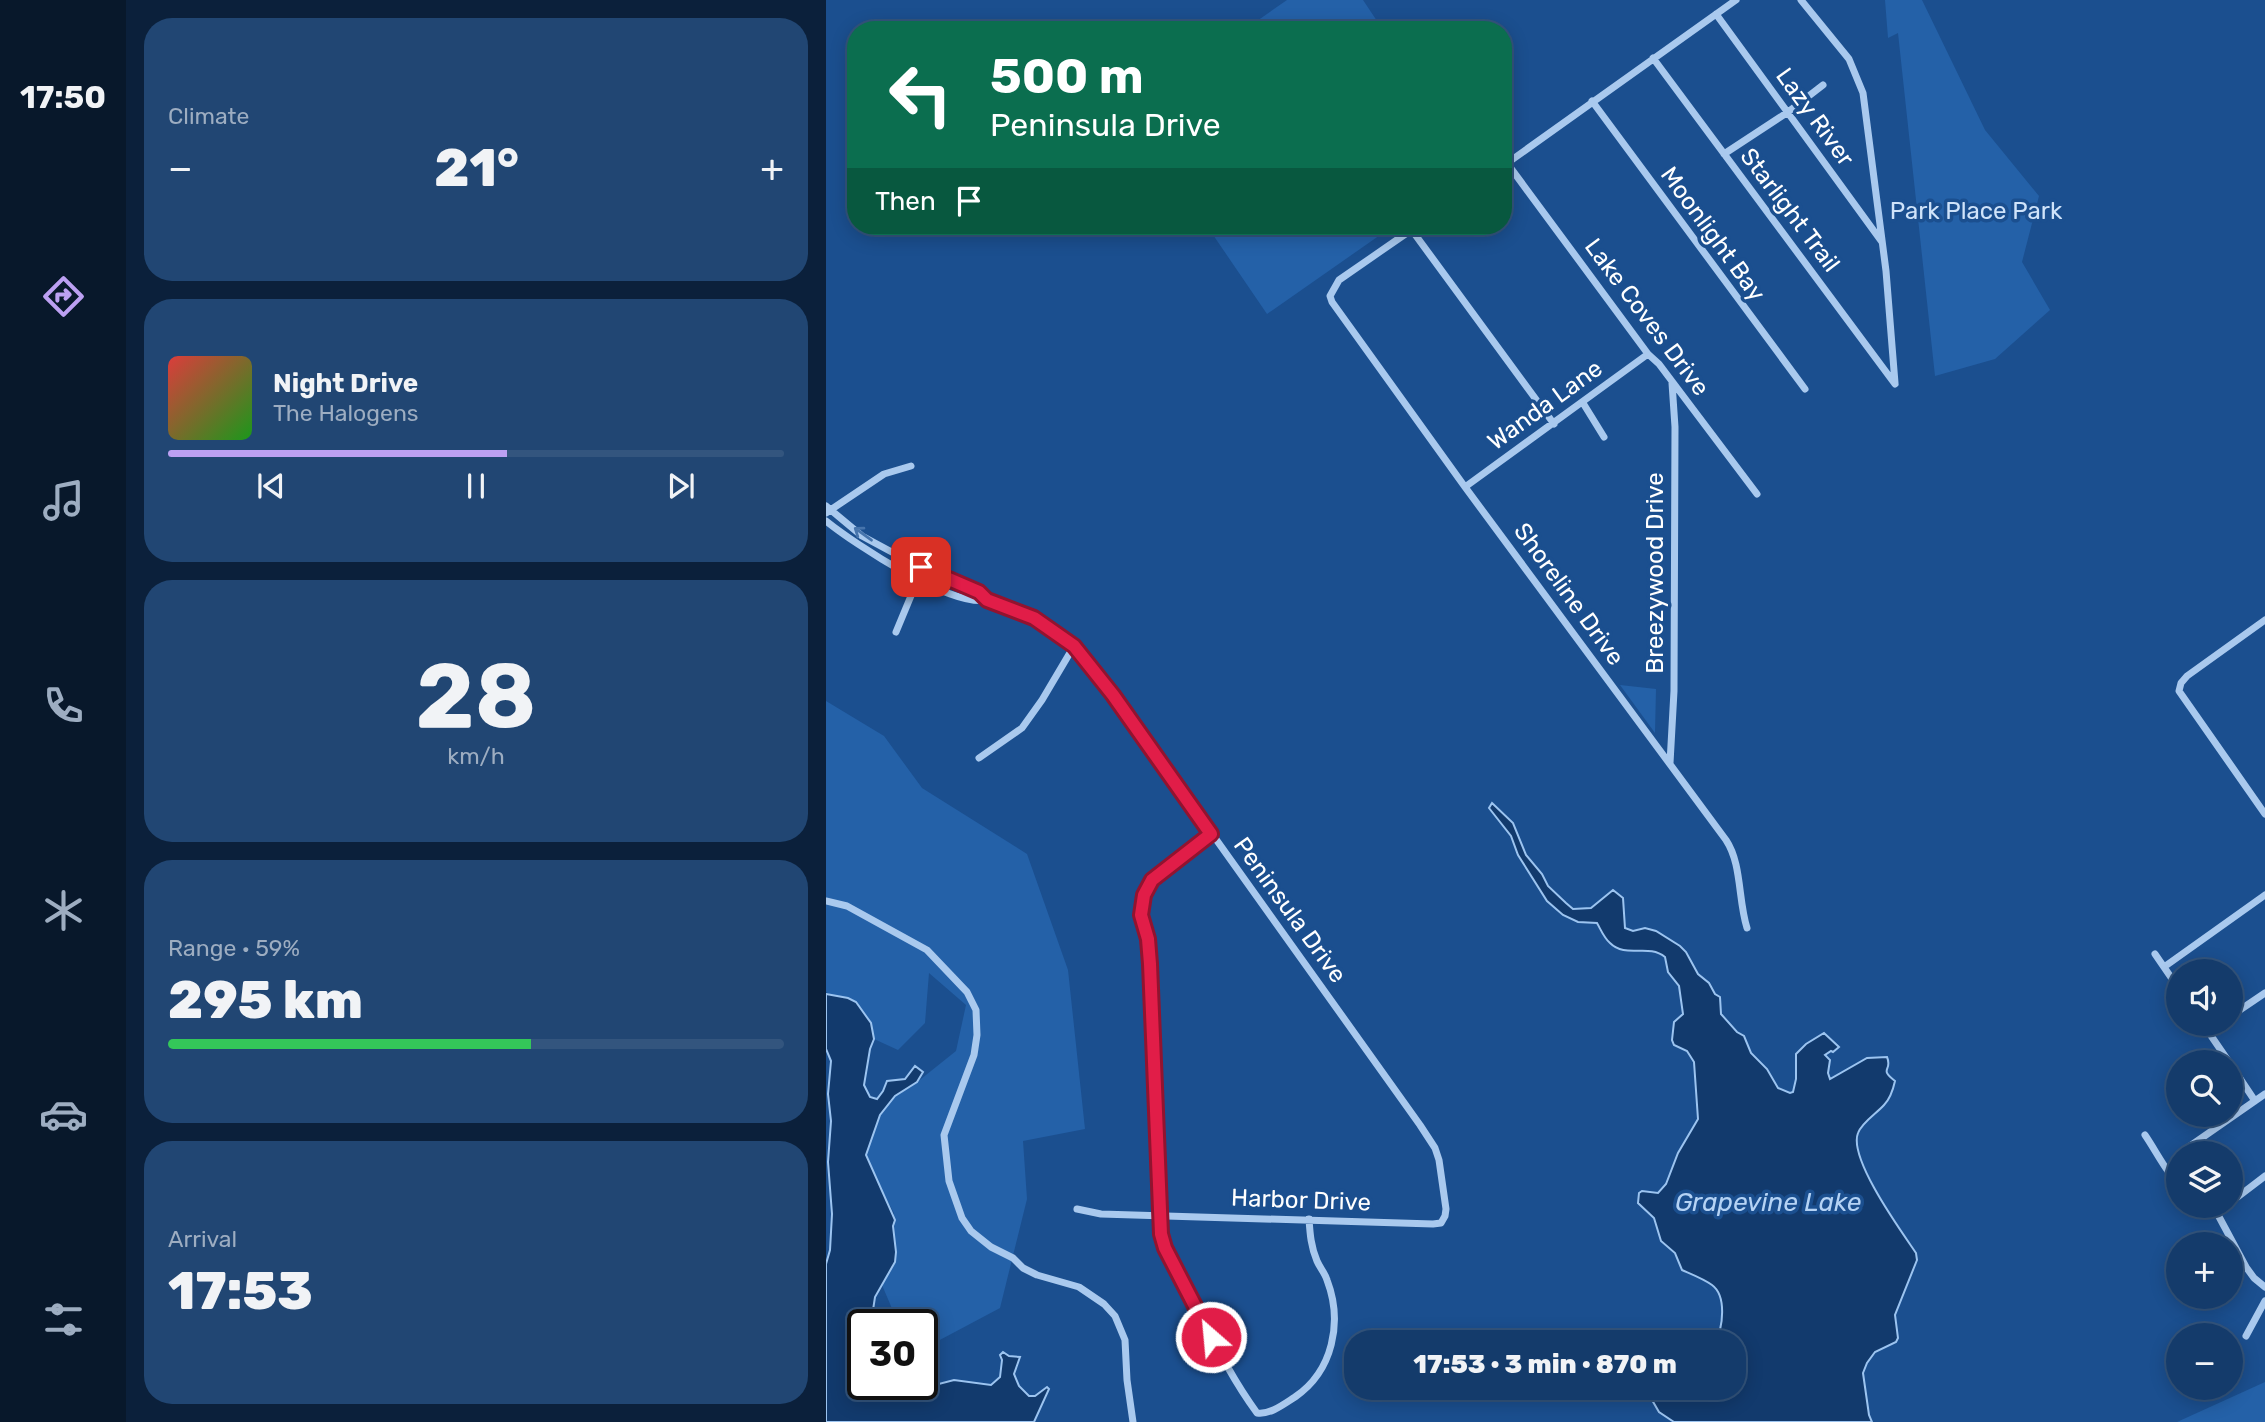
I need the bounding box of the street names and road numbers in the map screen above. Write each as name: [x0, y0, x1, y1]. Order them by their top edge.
street label: Lazy River: [1770, 63, 1860, 171]
street label: Starlight Trail: [1734, 143, 1846, 277]
street label: Moonlight Bay: [1655, 161, 1771, 307]
street label: Lake Coves Drive: [1579, 233, 1715, 401]
street label: Wanda Lane: [1482, 354, 1608, 456]
street label: Breezywood Drive: [1641, 472, 1669, 674]
street label: Shoreline Drive: [1508, 517, 1630, 671]
street label: Peninsula Drive: [1228, 832, 1352, 988]
street label: Harbor Drive: [1231, 1184, 1371, 1216]

